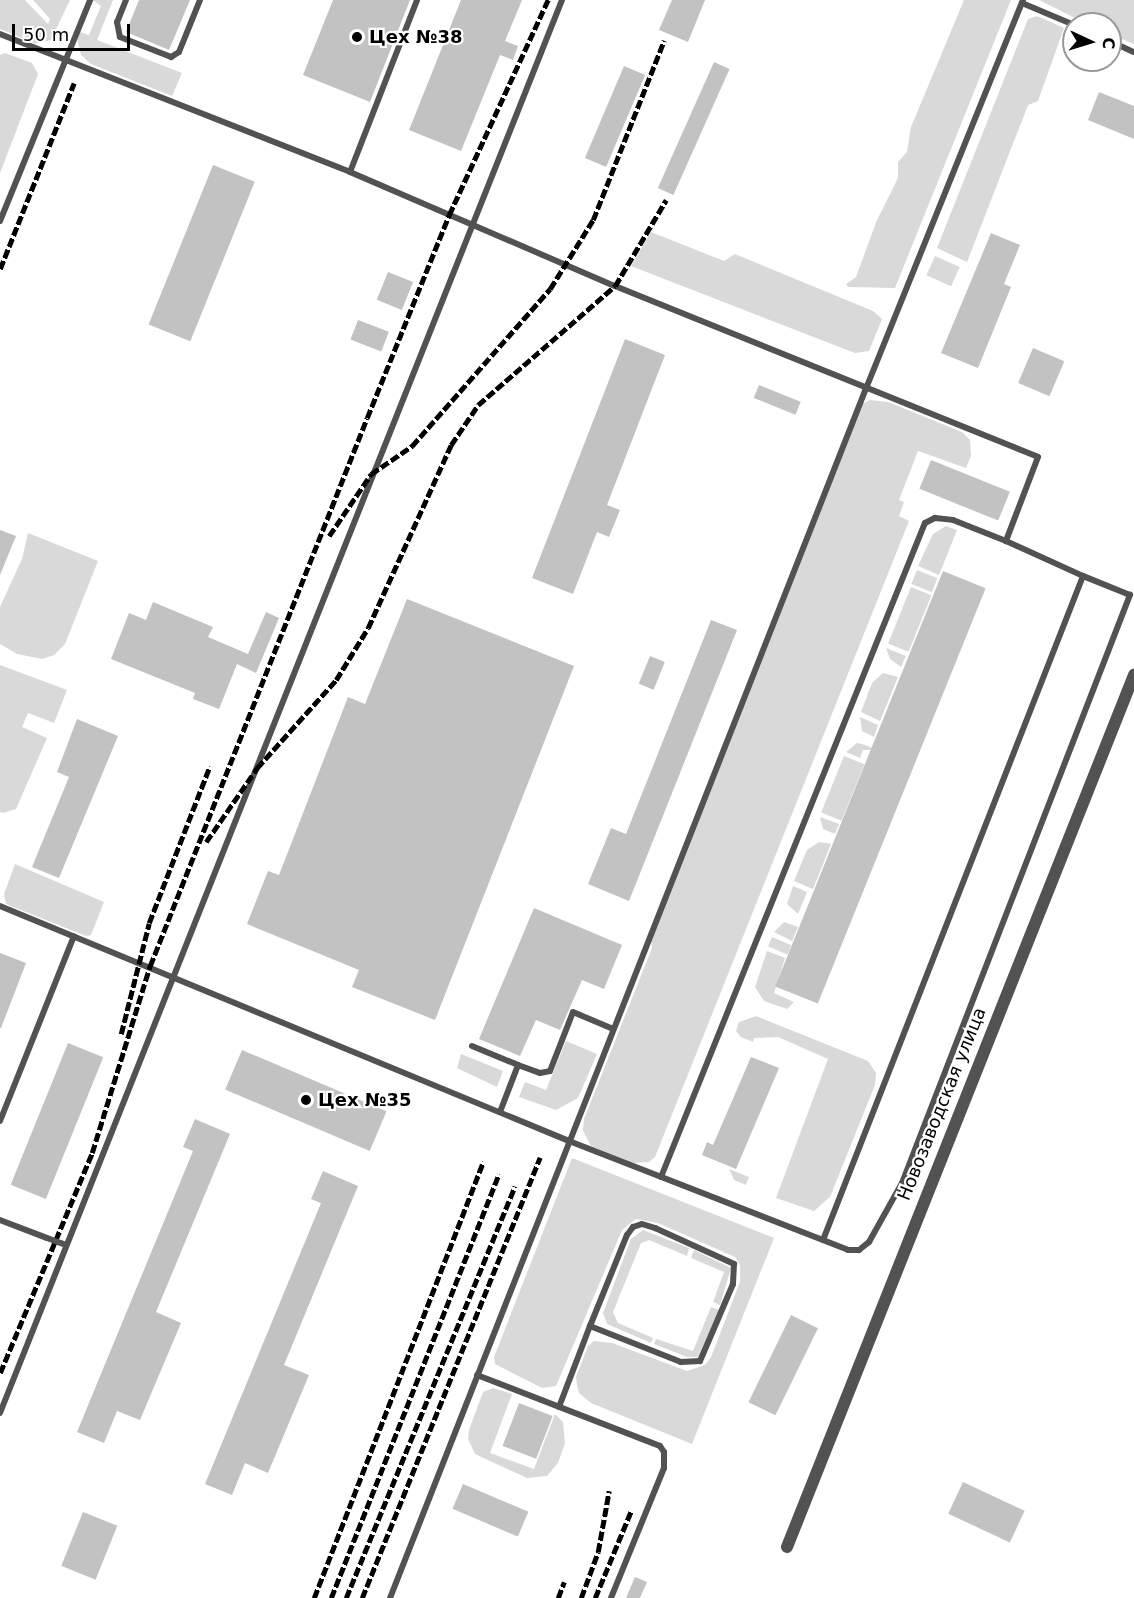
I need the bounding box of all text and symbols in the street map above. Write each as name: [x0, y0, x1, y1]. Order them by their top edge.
scale bar: [15, 12, 134, 50]
north arrow: [1062, 12, 1122, 72]
text: 50 m: [23, 24, 69, 45]
place label: Цех №38: [369, 26, 462, 48]
marker: Цех №38: [350, 30, 364, 44]
text: С: [1099, 37, 1118, 50]
street label: Новозаводская улица: [893, 1004, 991, 1204]
place label: Цех №35: [318, 1089, 411, 1111]
marker: Цех №35: [299, 1093, 313, 1107]

